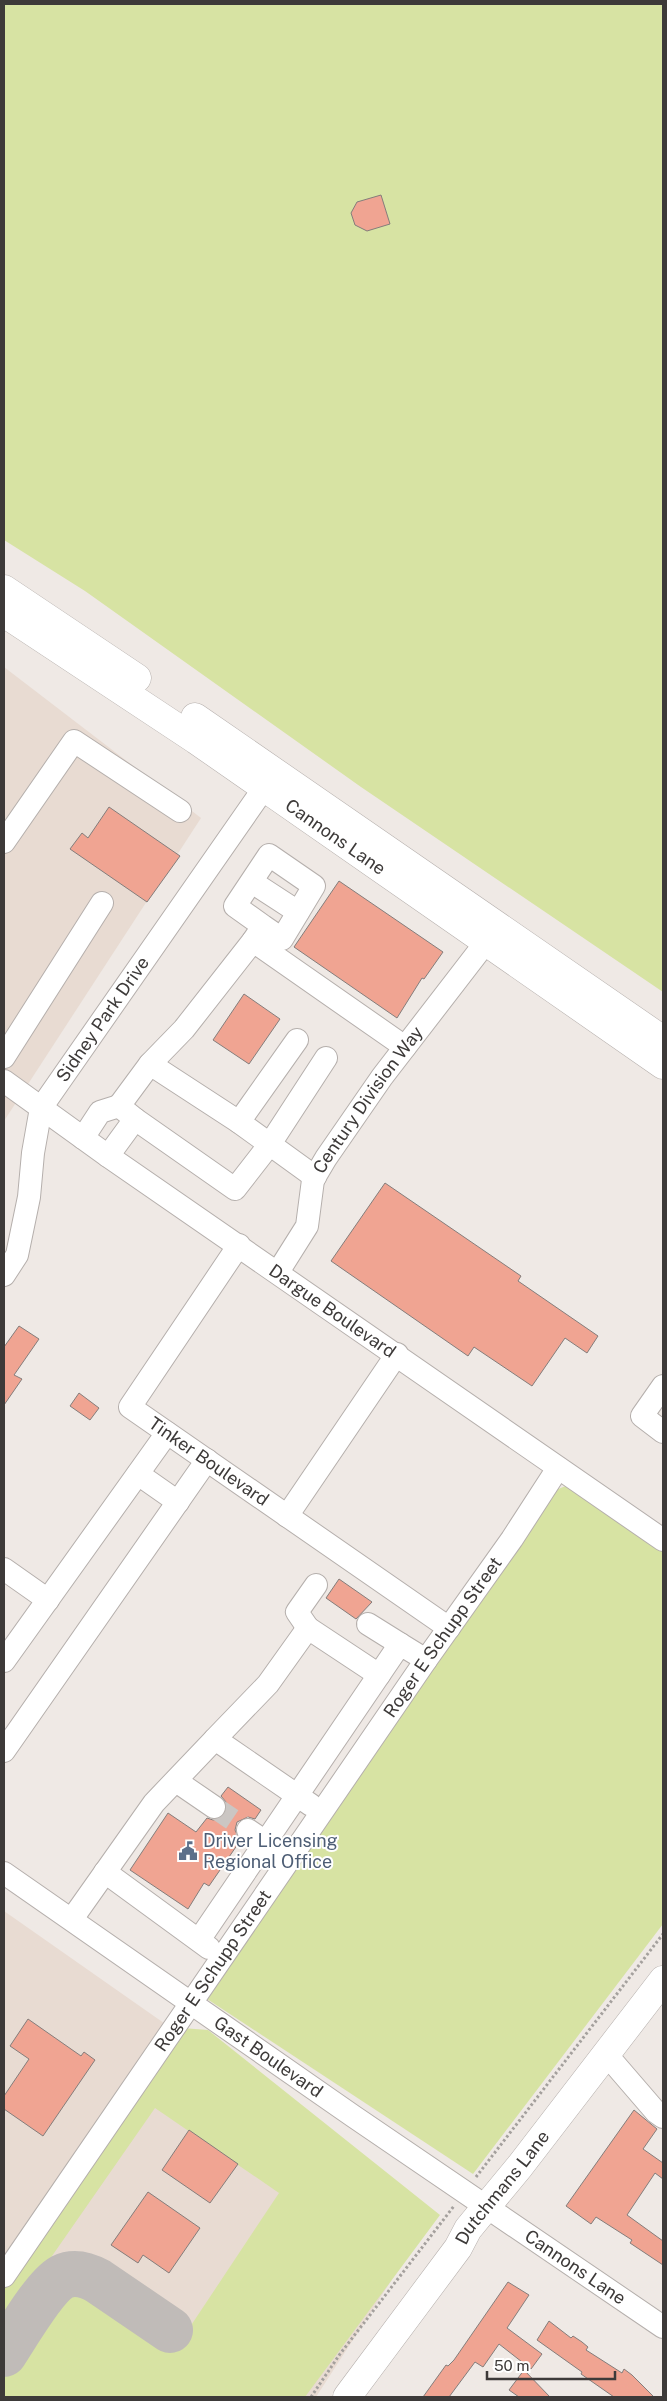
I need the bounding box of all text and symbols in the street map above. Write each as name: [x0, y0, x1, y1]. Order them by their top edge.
street label: Cannons Lane: [281, 794, 390, 879]
street label: Sidney Park Drive: [52, 952, 153, 1086]
street label: Century Division Way: [308, 1022, 427, 1177]
street label: Dargue Boulevard: [265, 1260, 400, 1362]
street label: Tinker Boulevard: [145, 1412, 273, 1510]
street label: Roger E Schupp Street: [379, 1553, 506, 1721]
place label: Driver Licensing Regional Office: [203, 1830, 338, 1872]
public building icon: Driver Licensing Regional Office: [177, 1840, 199, 1862]
street label: Roger E Schupp Street: [150, 1886, 275, 2055]
street label: Gast Boulevard: [210, 2011, 327, 2102]
street label: Dutchmans Lane: [451, 2126, 553, 2248]
street label: Cannons Lane: [521, 2225, 630, 2309]
scale bar: [487, 2348, 614, 2380]
text: 50 m: [494, 2357, 529, 2374]

